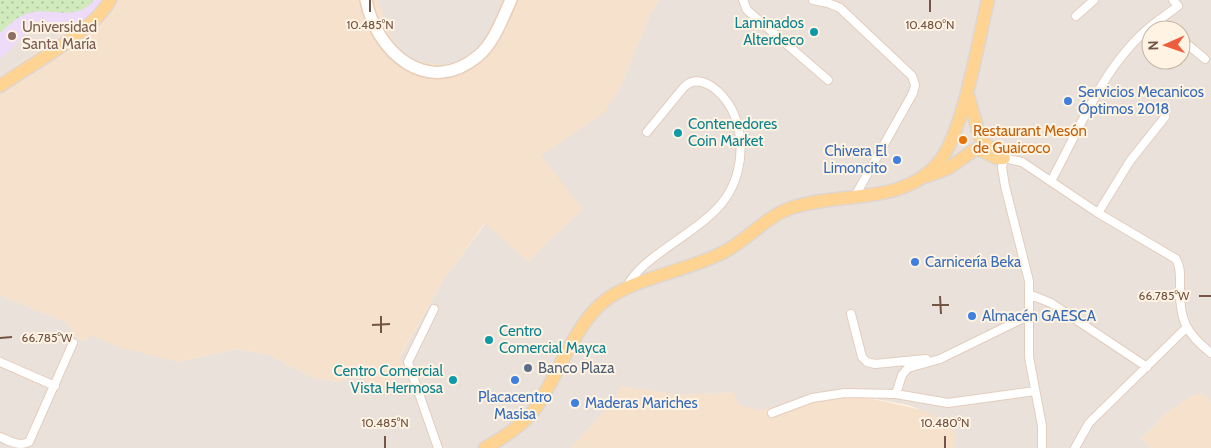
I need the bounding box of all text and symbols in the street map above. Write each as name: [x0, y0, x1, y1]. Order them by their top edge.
place label: Laminados Alterdeco: [735, 14, 804, 49]
text: 10.485°N: [346, 17, 394, 32]
text: 10.480°N: [905, 17, 955, 32]
place label: Universidad Santa María: [22, 18, 97, 53]
north arrow: [1141, 20, 1191, 70]
marker: Laminados Alterdeco: [808, 26, 820, 38]
marker: Universidad Santa María: [6, 30, 18, 42]
text: N: [1144, 40, 1162, 51]
place label: Servicios Mecanicos Óptimos 2018: [1078, 83, 1204, 118]
marker: Servicios Mecanicos Óptimos 2018: [1062, 95, 1074, 107]
place label: Contenedores Coin Market: [688, 115, 777, 150]
place label: Restaurant Mesón de Guaicoco: [973, 122, 1087, 157]
marker: Contenedores Coin Market: [672, 127, 684, 139]
marker: Restaurant Mesón de Guaicoco: [957, 134, 969, 146]
place label: Chivera El Limoncito: [823, 142, 887, 177]
marker: Chivera El Limoncito: [891, 154, 903, 166]
place label: Carnicería Beka: [925, 253, 1022, 271]
marker: Carnicería Beka: [909, 256, 921, 268]
text: 66.785°W: [1139, 288, 1190, 303]
place label: Almacén GAESCA: [982, 307, 1097, 325]
marker: Almacén GAESCA: [966, 310, 978, 322]
place label: Centro Comercial Mayca: [499, 322, 607, 357]
text: 66.785°W: [22, 330, 73, 345]
marker: Centro Comercial Mayca: [483, 334, 495, 346]
place label: Banco Plaza: [538, 359, 615, 377]
place label: Centro Comercial Vista Hermosa: [333, 362, 444, 397]
marker: Banco Plaza: [522, 362, 534, 374]
marker: Centro Comercial Vista Hermosa: [447, 374, 459, 386]
marker: Placacentro Masisa: [509, 374, 521, 386]
place label: Placacentro Masisa: [478, 388, 552, 423]
place label: Maderas Mariches: [585, 394, 698, 412]
marker: Maderas Mariches: [569, 397, 581, 409]
text: 10.485°N: [361, 415, 409, 430]
text: 10.480°N: [920, 415, 970, 430]

